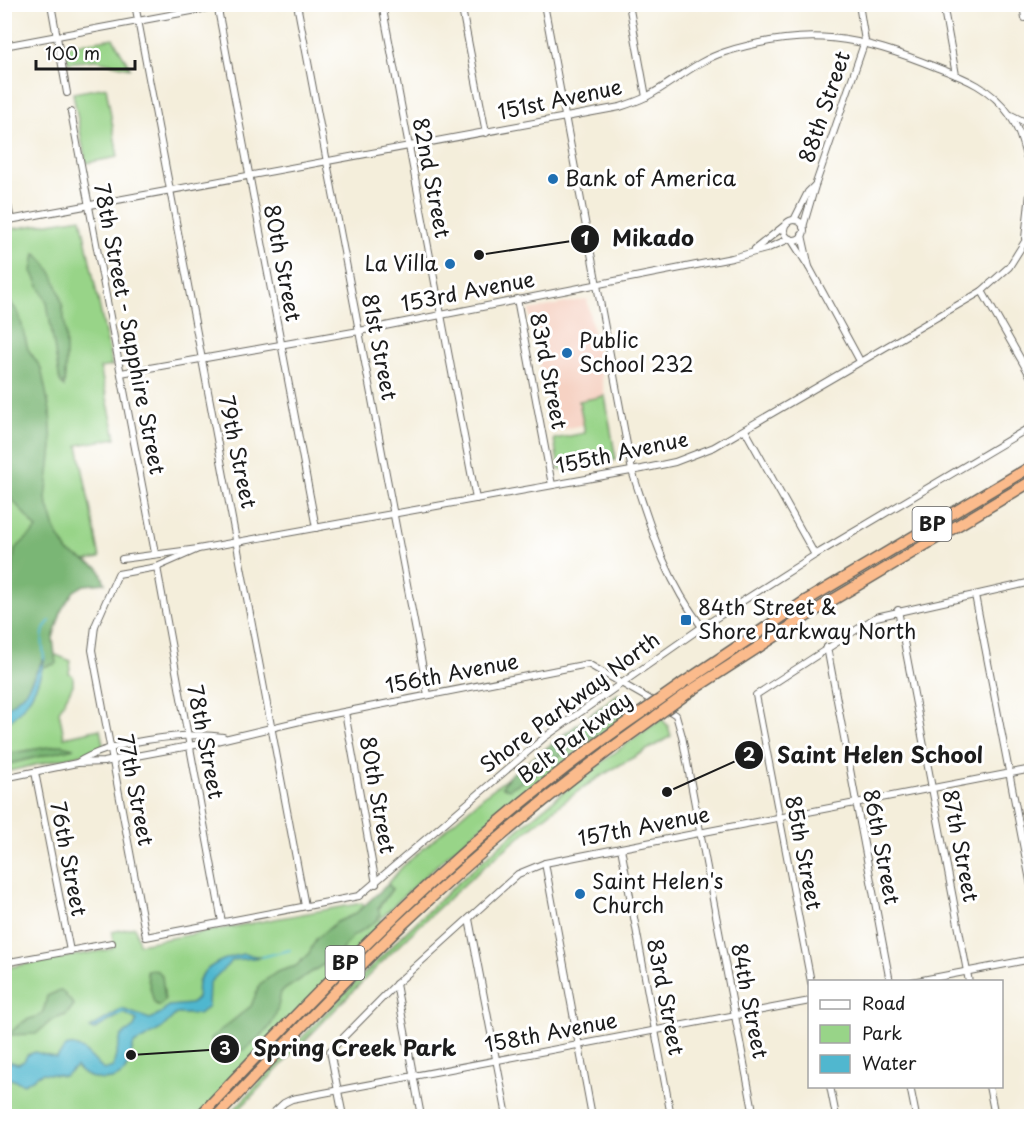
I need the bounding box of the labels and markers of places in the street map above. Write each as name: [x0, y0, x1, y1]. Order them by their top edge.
place label: Bank of America: [565, 161, 737, 193]
marker: Bank of America: [546, 172, 560, 186]
callout: Mikado: [570, 219, 706, 259]
place label: La Villa: [364, 246, 438, 278]
marker: La Villa: [443, 257, 457, 271]
place label: Public School 232: [579, 323, 694, 379]
marker: Public School 232: [560, 346, 574, 360]
place label: 84th Street & Shore Parkway North: [698, 590, 916, 646]
marker: 84th Street & Shore Parkway North: [679, 613, 693, 627]
callout: Saint Helen School: [734, 735, 996, 775]
place label: Saint Helen's Church: [592, 864, 723, 920]
marker: Saint Helen's Church: [573, 887, 587, 901]
callout: Spring Creek Park: [210, 1029, 470, 1069]

